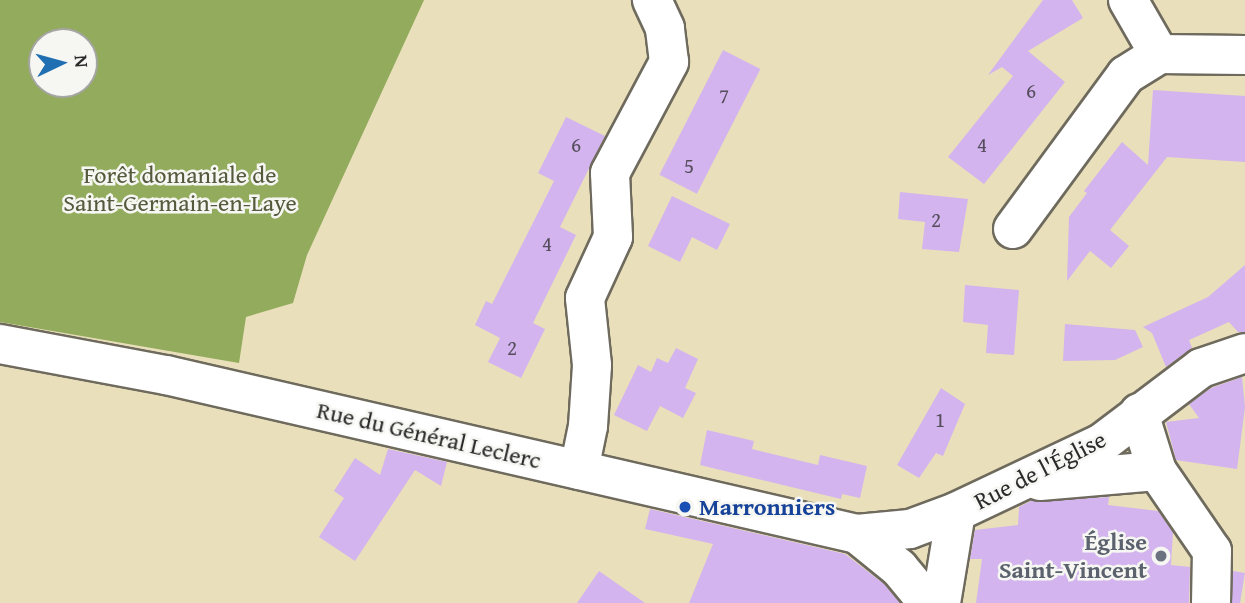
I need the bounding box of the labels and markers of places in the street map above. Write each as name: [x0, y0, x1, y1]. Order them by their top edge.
place label: Marronniers: [699, 493, 835, 521]
marker: Marronniers: [677, 499, 693, 515]
place label: Église Saint-Vincent: [999, 528, 1147, 584]
marker: Église Saint-Vincent: [1153, 548, 1169, 564]

